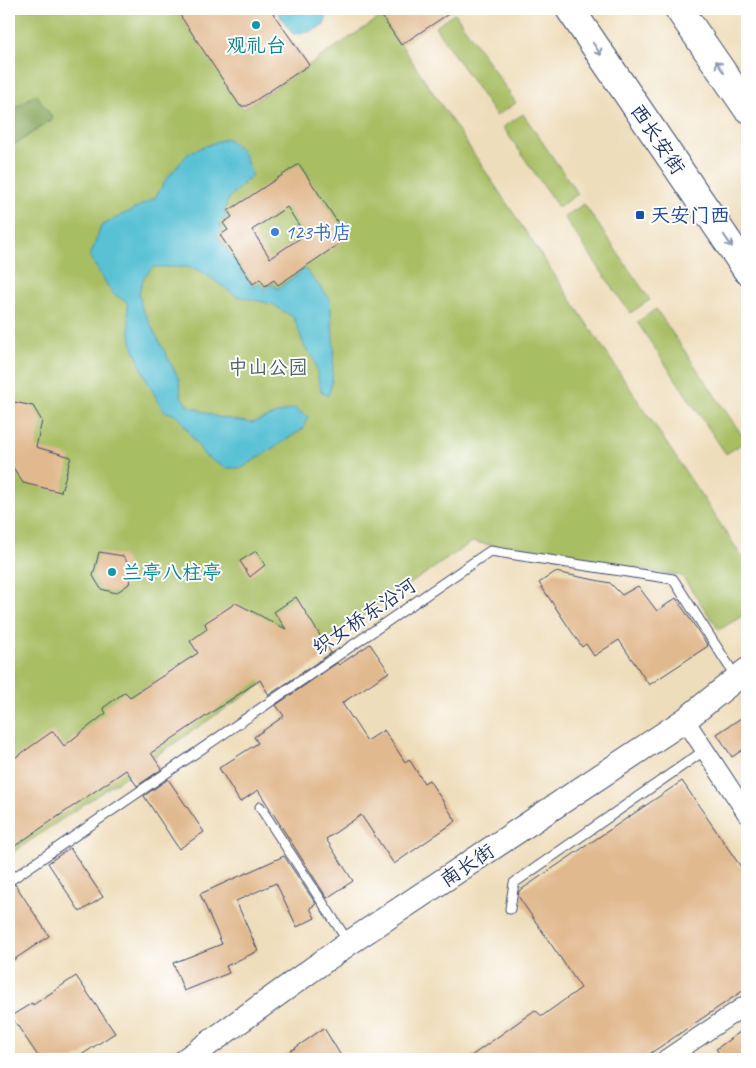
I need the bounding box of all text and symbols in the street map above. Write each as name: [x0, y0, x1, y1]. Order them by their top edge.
marker: 观礼台: [250, 19, 262, 31]
place label: 观礼台: [226, 33, 286, 58]
one-way arrow: [592, 42, 602, 56]
one-way arrow: [715, 61, 725, 75]
street label: 西长安街: [625, 99, 690, 179]
place label: 天安门西: [650, 203, 730, 228]
marker: 天安门西: [634, 209, 646, 221]
place label: 123书店: [285, 220, 352, 245]
marker: 123书店: [269, 226, 281, 238]
one-way arrow: [723, 234, 733, 248]
park label: 中山公园: [228, 355, 308, 380]
place label: 兰亭八柱亭: [122, 560, 222, 585]
marker: 兰亭八柱亭: [106, 566, 118, 578]
street label: 织女桥东沿河: [308, 572, 421, 660]
street label: 南长街: [435, 838, 499, 893]

